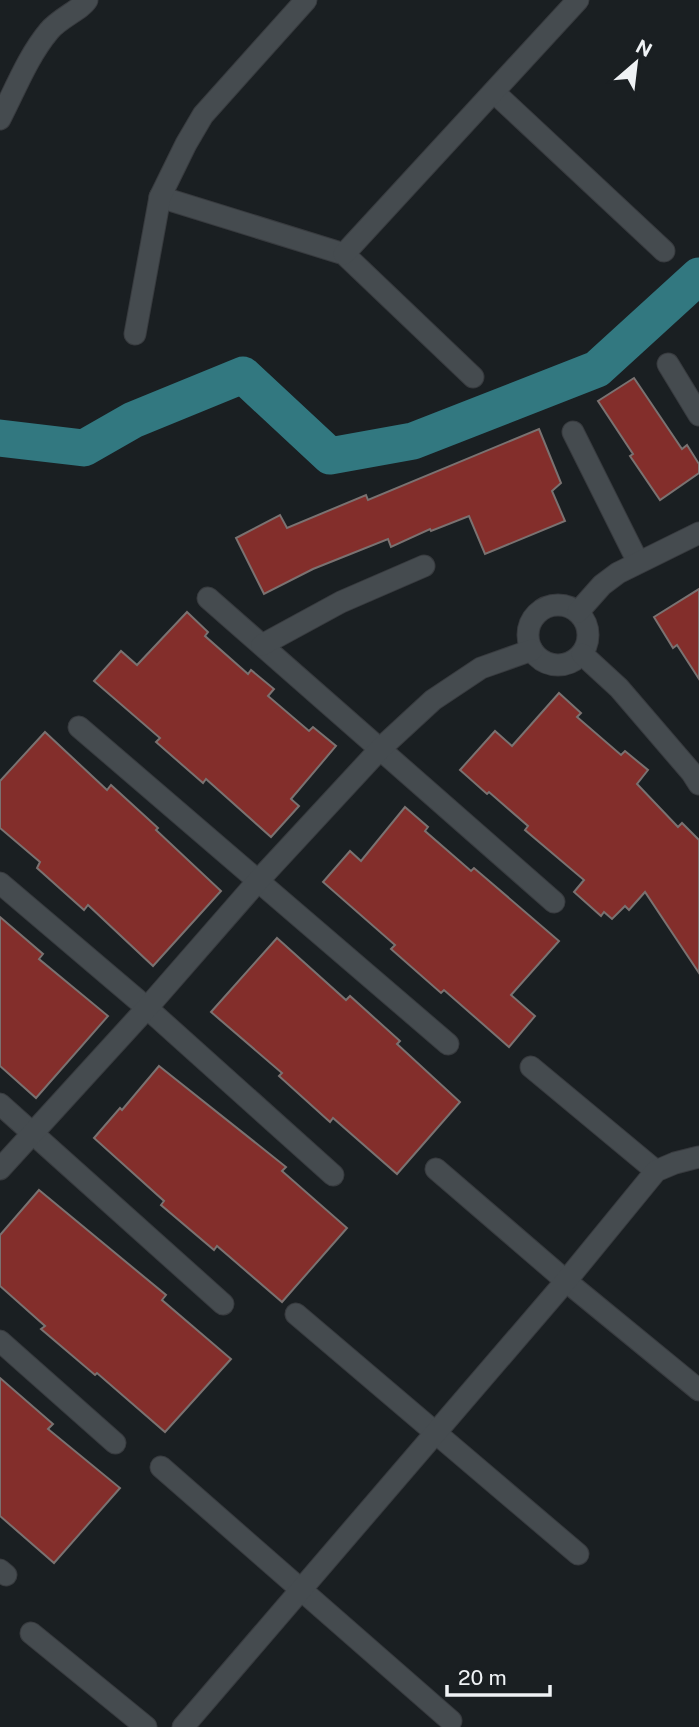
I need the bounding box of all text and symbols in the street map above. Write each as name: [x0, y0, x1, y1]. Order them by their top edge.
north arrow: [601, 28, 671, 98]
text: N: [632, 35, 656, 61]
scale bar: [447, 1654, 550, 1698]
text: 20 m: [458, 1665, 507, 1690]

